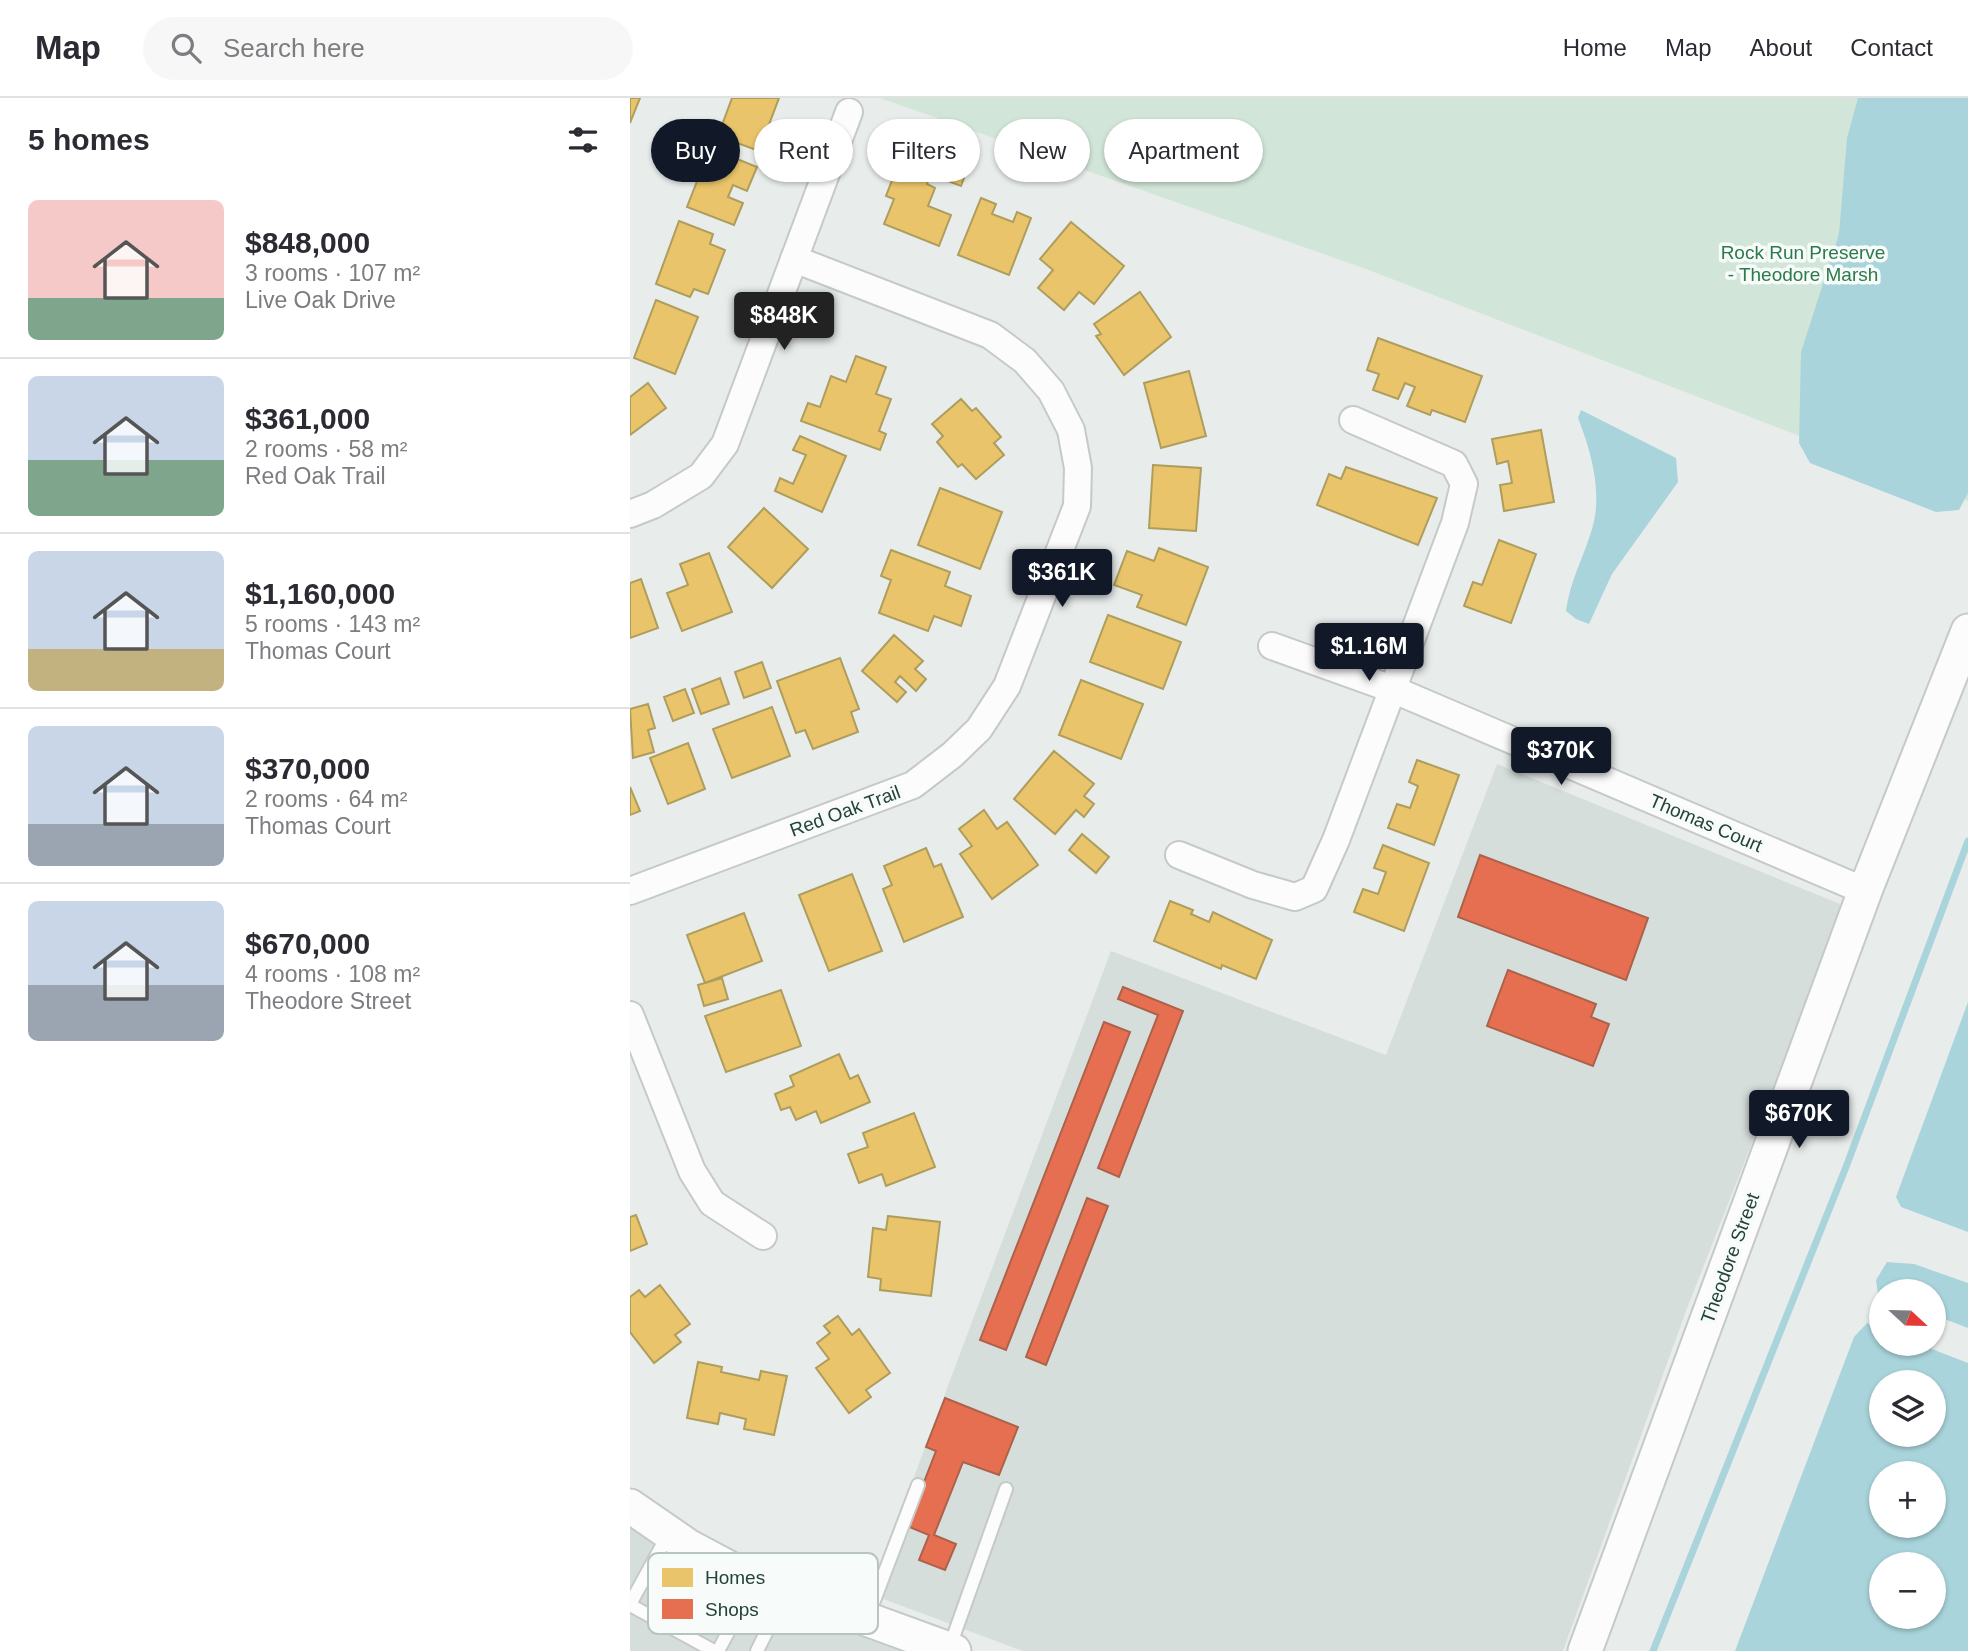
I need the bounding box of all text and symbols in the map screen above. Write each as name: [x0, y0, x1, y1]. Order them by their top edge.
search box: [143, 17, 633, 80]
text: Map: [35, 29, 101, 66]
icon: search: [167, 29, 205, 67]
text: Search here: [223, 33, 365, 63]
text: Home: [1563, 34, 1627, 61]
text: Map: [1665, 34, 1712, 61]
text: About: [1750, 34, 1812, 61]
text: Contact: [1850, 34, 1933, 61]
chip: Buy: [651, 119, 740, 182]
chip: Rent: [754, 119, 853, 182]
chip: Filters: [867, 119, 980, 182]
chip: New: [994, 119, 1090, 182]
chip: Apartment: [1104, 119, 1263, 182]
icon: filters: [564, 121, 602, 159]
text: 5 homes: [28, 123, 150, 156]
text: $848,000: [245, 226, 370, 259]
icon: home: [84, 228, 168, 312]
park label: Rock Run Preserve - Theodore Marsh: [1721, 242, 1885, 285]
text: 3 rooms · 107 m²: [245, 260, 420, 286]
text: Live Oak Drive: [245, 287, 396, 313]
pin: $848K: [735, 292, 833, 352]
text: $848K: [750, 302, 818, 328]
text: $361,000: [245, 402, 370, 435]
icon: home: [84, 404, 168, 488]
text: 2 rooms · 58 m²: [245, 436, 407, 462]
text: Red Oak Trail: [245, 463, 386, 489]
pin: $361K: [1013, 550, 1111, 609]
text: $361K: [1028, 559, 1096, 585]
text: $1,160,000: [245, 577, 395, 610]
icon: home: [84, 579, 168, 663]
text: 5 rooms · 143 m²: [245, 611, 420, 637]
pin: $1.16M: [1312, 624, 1426, 683]
text: $1.16M: [1331, 633, 1407, 659]
text: Thomas Court: [245, 638, 391, 664]
pin: $370K: [1512, 728, 1610, 787]
text: $370K: [1527, 737, 1595, 763]
text: $370,000: [245, 752, 370, 785]
icon: home: [84, 754, 168, 838]
street label: Red Oak Trail: [787, 781, 903, 841]
text: 2 rooms · 64 m²: [245, 786, 407, 812]
street label: Thomas Court: [1646, 790, 1766, 856]
text: Thomas Court: [245, 813, 391, 839]
text: $670,000: [245, 927, 370, 960]
icon: home: [84, 929, 168, 1013]
text: 4 rooms · 108 m²: [245, 961, 420, 987]
text: Theodore Street: [245, 988, 411, 1014]
pin: $670K: [1750, 1090, 1848, 1150]
text: $670K: [1765, 1100, 1833, 1126]
street label: Theodore Street: [1697, 1189, 1764, 1326]
north arrow: [1869, 1279, 1946, 1356]
map controls: [1869, 1279, 1946, 1629]
button: layers: [1869, 1370, 1946, 1447]
button: +: [1869, 1461, 1946, 1538]
button: −: [1869, 1552, 1946, 1629]
legend: [648, 1553, 878, 1634]
text: Homes: [705, 1567, 765, 1588]
text: Shops: [705, 1599, 759, 1620]

